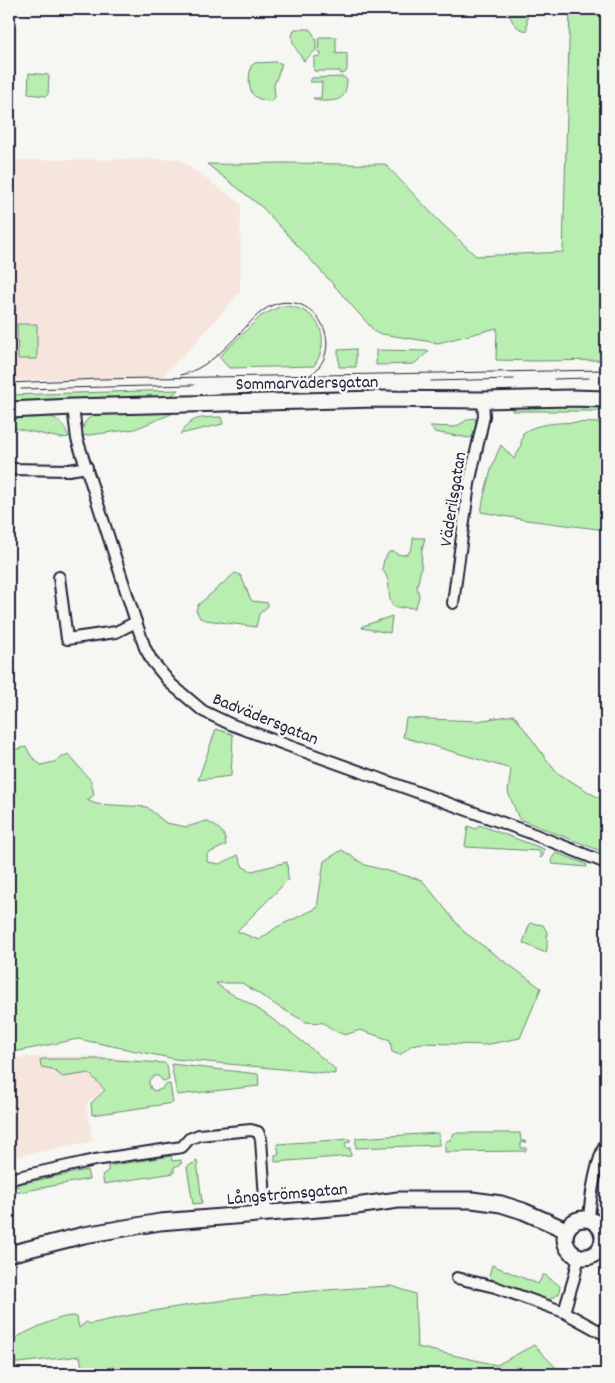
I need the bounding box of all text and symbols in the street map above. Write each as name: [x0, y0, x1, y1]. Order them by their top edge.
street label: Sommarvädersgatan: [236, 371, 379, 398]
street label: Väderilsgatan: [435, 450, 474, 549]
street label: Badvädersgatan: [208, 688, 322, 753]
street label: Långströmsgatan: [226, 1178, 349, 1213]

